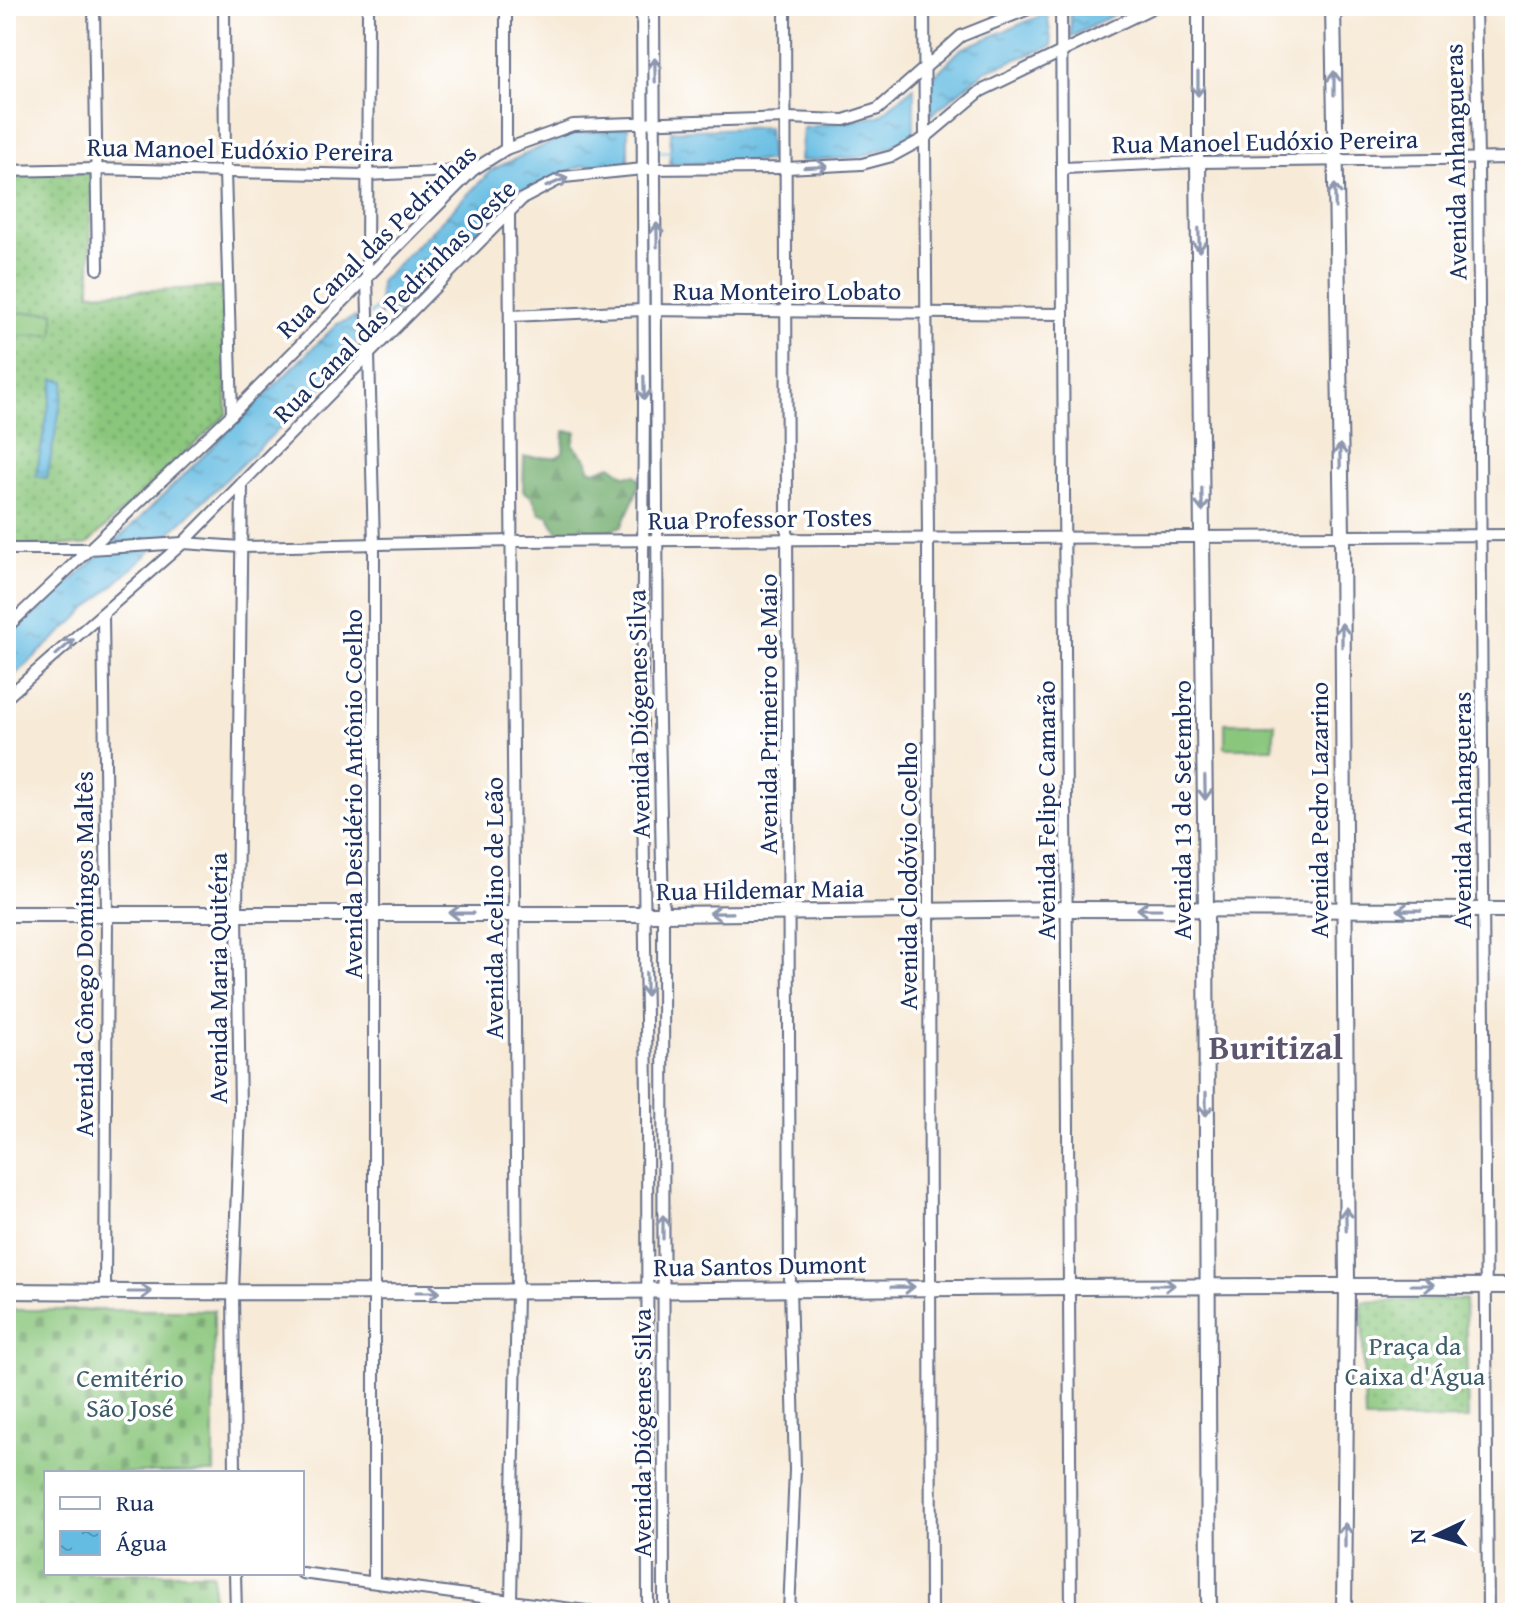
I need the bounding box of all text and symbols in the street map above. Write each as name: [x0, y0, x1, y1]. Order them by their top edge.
street label: Avenida Anhangueras: [1433, 43, 1477, 281]
one-way arrow: [647, 57, 663, 84]
one-way arrow: [1190, 70, 1206, 97]
one-way arrow: [1326, 70, 1341, 97]
street label: Rua Manoel Eudóxio Pereira: [1111, 119, 1419, 163]
street label: Rua Manoel Eudóxio Pereira: [86, 127, 394, 171]
street label: Rua Canal das Pedrinhas: [267, 135, 485, 347]
one-way arrow: [802, 159, 829, 174]
street label: Rua Canal das Pedrinhas Oeste: [263, 170, 525, 432]
one-way arrow: [545, 174, 569, 188]
one-way arrow: [1327, 183, 1342, 210]
one-way arrow: [649, 222, 665, 249]
one-way arrow: [1191, 226, 1207, 253]
street label: Rua Monteiro Lobato: [673, 271, 901, 310]
one-way arrow: [636, 374, 652, 401]
one-way arrow: [1333, 443, 1348, 470]
one-way arrow: [1194, 486, 1210, 513]
street label: Rua Professor Tostes: [647, 497, 873, 539]
street label: Avenida Primeiro de Maio: [748, 574, 787, 854]
street label: Avenida Diógenes Silva: [616, 588, 660, 839]
street label: Avenida Desidério Antônio Coelho: [333, 609, 372, 979]
one-way arrow: [1334, 622, 1350, 649]
one-way arrow: [54, 639, 75, 657]
street label: Avenida Felipe Camarão: [1026, 680, 1065, 940]
street label: Avenida 13 de Setembro: [1162, 680, 1201, 940]
street label: Avenida Pedro Lazarino: [1299, 682, 1338, 938]
street label: Avenida Anhangueras: [1442, 692, 1481, 928]
street label: Avenida Clodóvio Coelho: [888, 742, 927, 1010]
street label: Avenida Cônego Domingos Maltês: [64, 771, 103, 1137]
one-way arrow: [1197, 774, 1213, 801]
street label: Avenida Acelino de Leão: [474, 777, 513, 1039]
street label: Avenida Maria Quitéria: [198, 852, 237, 1104]
street label: Rua Hildemar Maia: [656, 868, 865, 910]
one-way arrow: [1136, 901, 1163, 917]
one-way arrow: [1396, 902, 1423, 917]
one-way arrow: [448, 906, 475, 921]
one-way arrow: [708, 906, 735, 921]
one-way arrow: [638, 970, 654, 997]
district label: Buritizal: [1209, 1022, 1343, 1071]
one-way arrow: [1198, 1090, 1214, 1117]
one-way arrow: [1338, 1206, 1354, 1233]
one-way arrow: [655, 1214, 671, 1241]
street label: Rua Santos Dumont: [653, 1244, 867, 1286]
one-way arrow: [1149, 1277, 1176, 1293]
one-way arrow: [1409, 1277, 1436, 1293]
one-way arrow: [889, 1279, 916, 1295]
one-way arrow: [126, 1284, 153, 1300]
one-way arrow: [414, 1284, 441, 1300]
street label: Avenida Diógenes Silva: [622, 1308, 661, 1558]
park label: Praça da Caixa d'Água: [1345, 1326, 1486, 1395]
park label: Cemitério São José: [76, 1358, 184, 1427]
legend: [44, 1471, 304, 1575]
text: Rua: [116, 1485, 155, 1520]
north arrow: [1397, 1495, 1477, 1575]
one-way arrow: [1337, 1522, 1352, 1549]
text: Água: [116, 1525, 167, 1560]
text: N: [1401, 1528, 1434, 1545]

